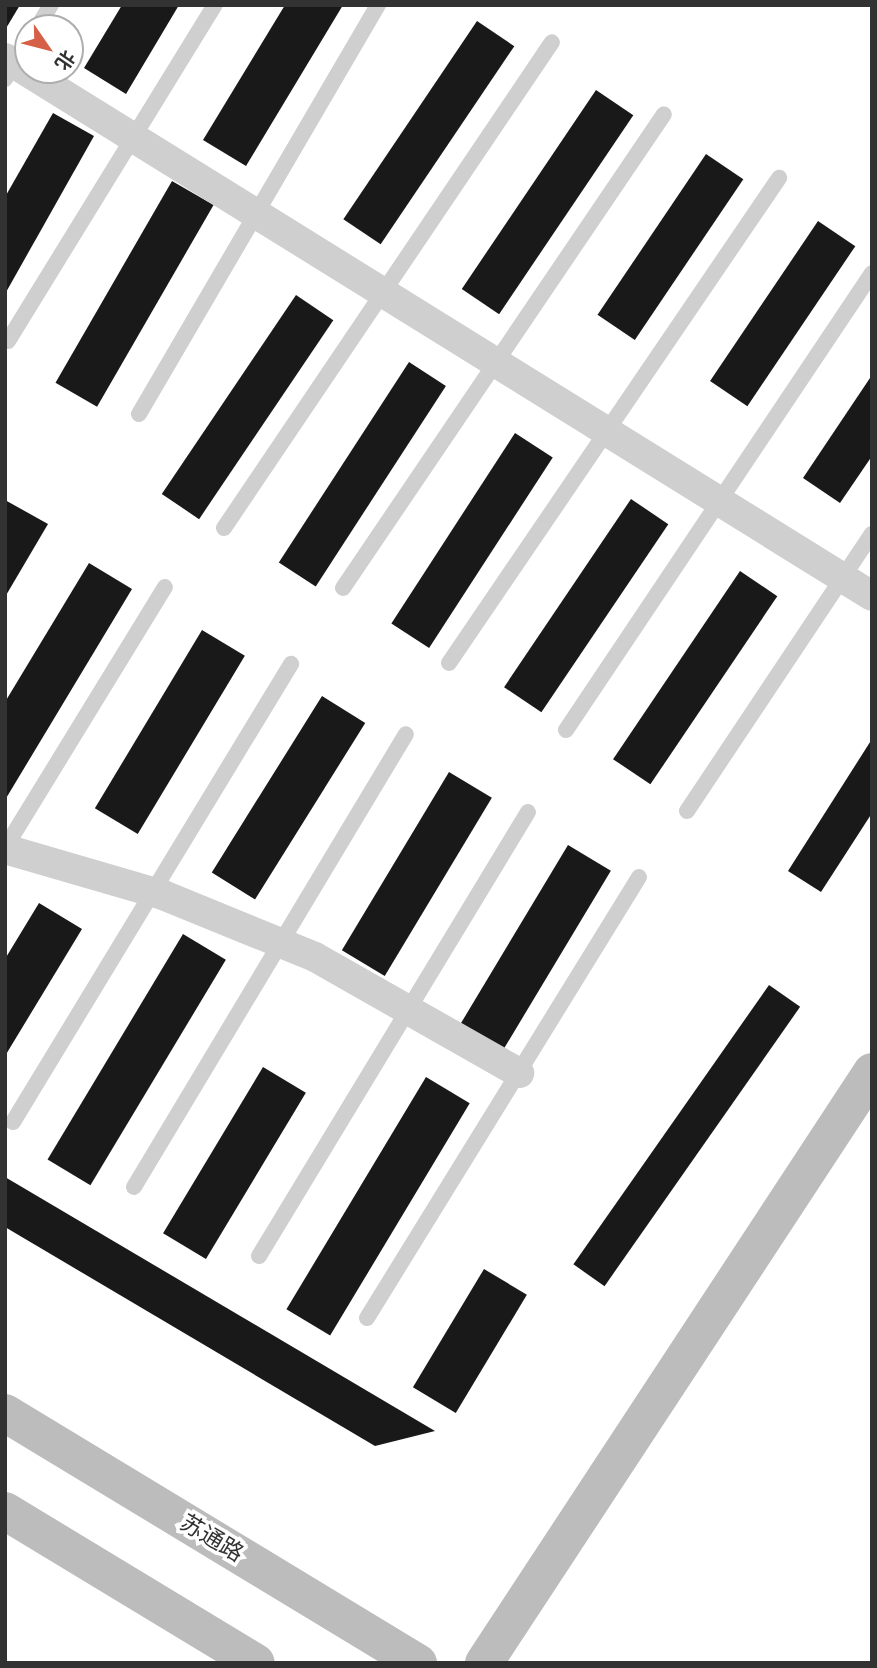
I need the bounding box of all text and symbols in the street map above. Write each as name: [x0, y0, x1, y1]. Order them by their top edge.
north arrow: [14, 14, 84, 84]
text: 北: [50, 46, 80, 75]
street label: 苏通路: [175, 1508, 249, 1568]

